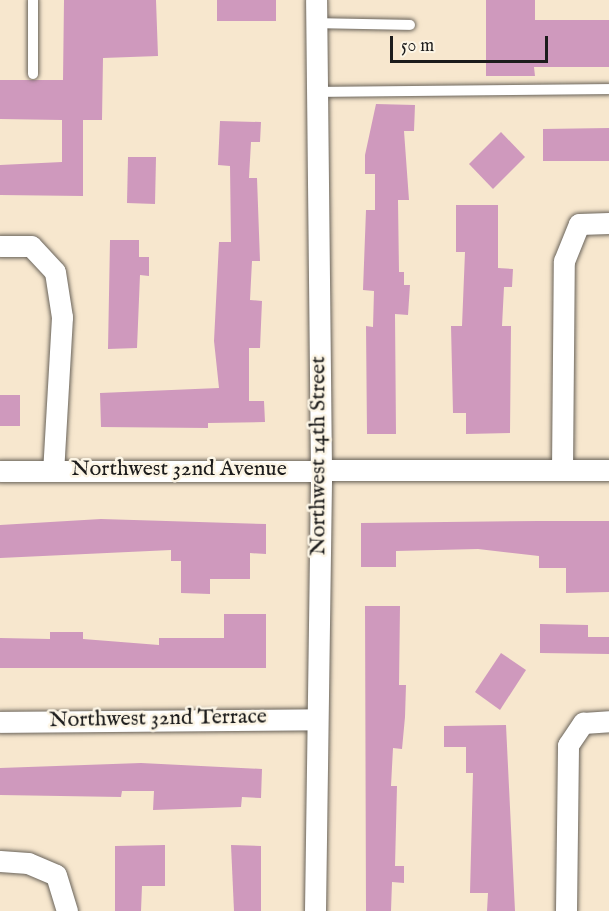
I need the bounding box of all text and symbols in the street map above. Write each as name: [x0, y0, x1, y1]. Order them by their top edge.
scale bar: [393, 24, 550, 62]
text: 50 m: [401, 35, 434, 58]
street label: Northwest 14th Street: [306, 356, 332, 556]
street label: Northwest 32nd Avenue: [71, 457, 287, 483]
street label: Northwest 32nd Terrace: [49, 704, 267, 734]

